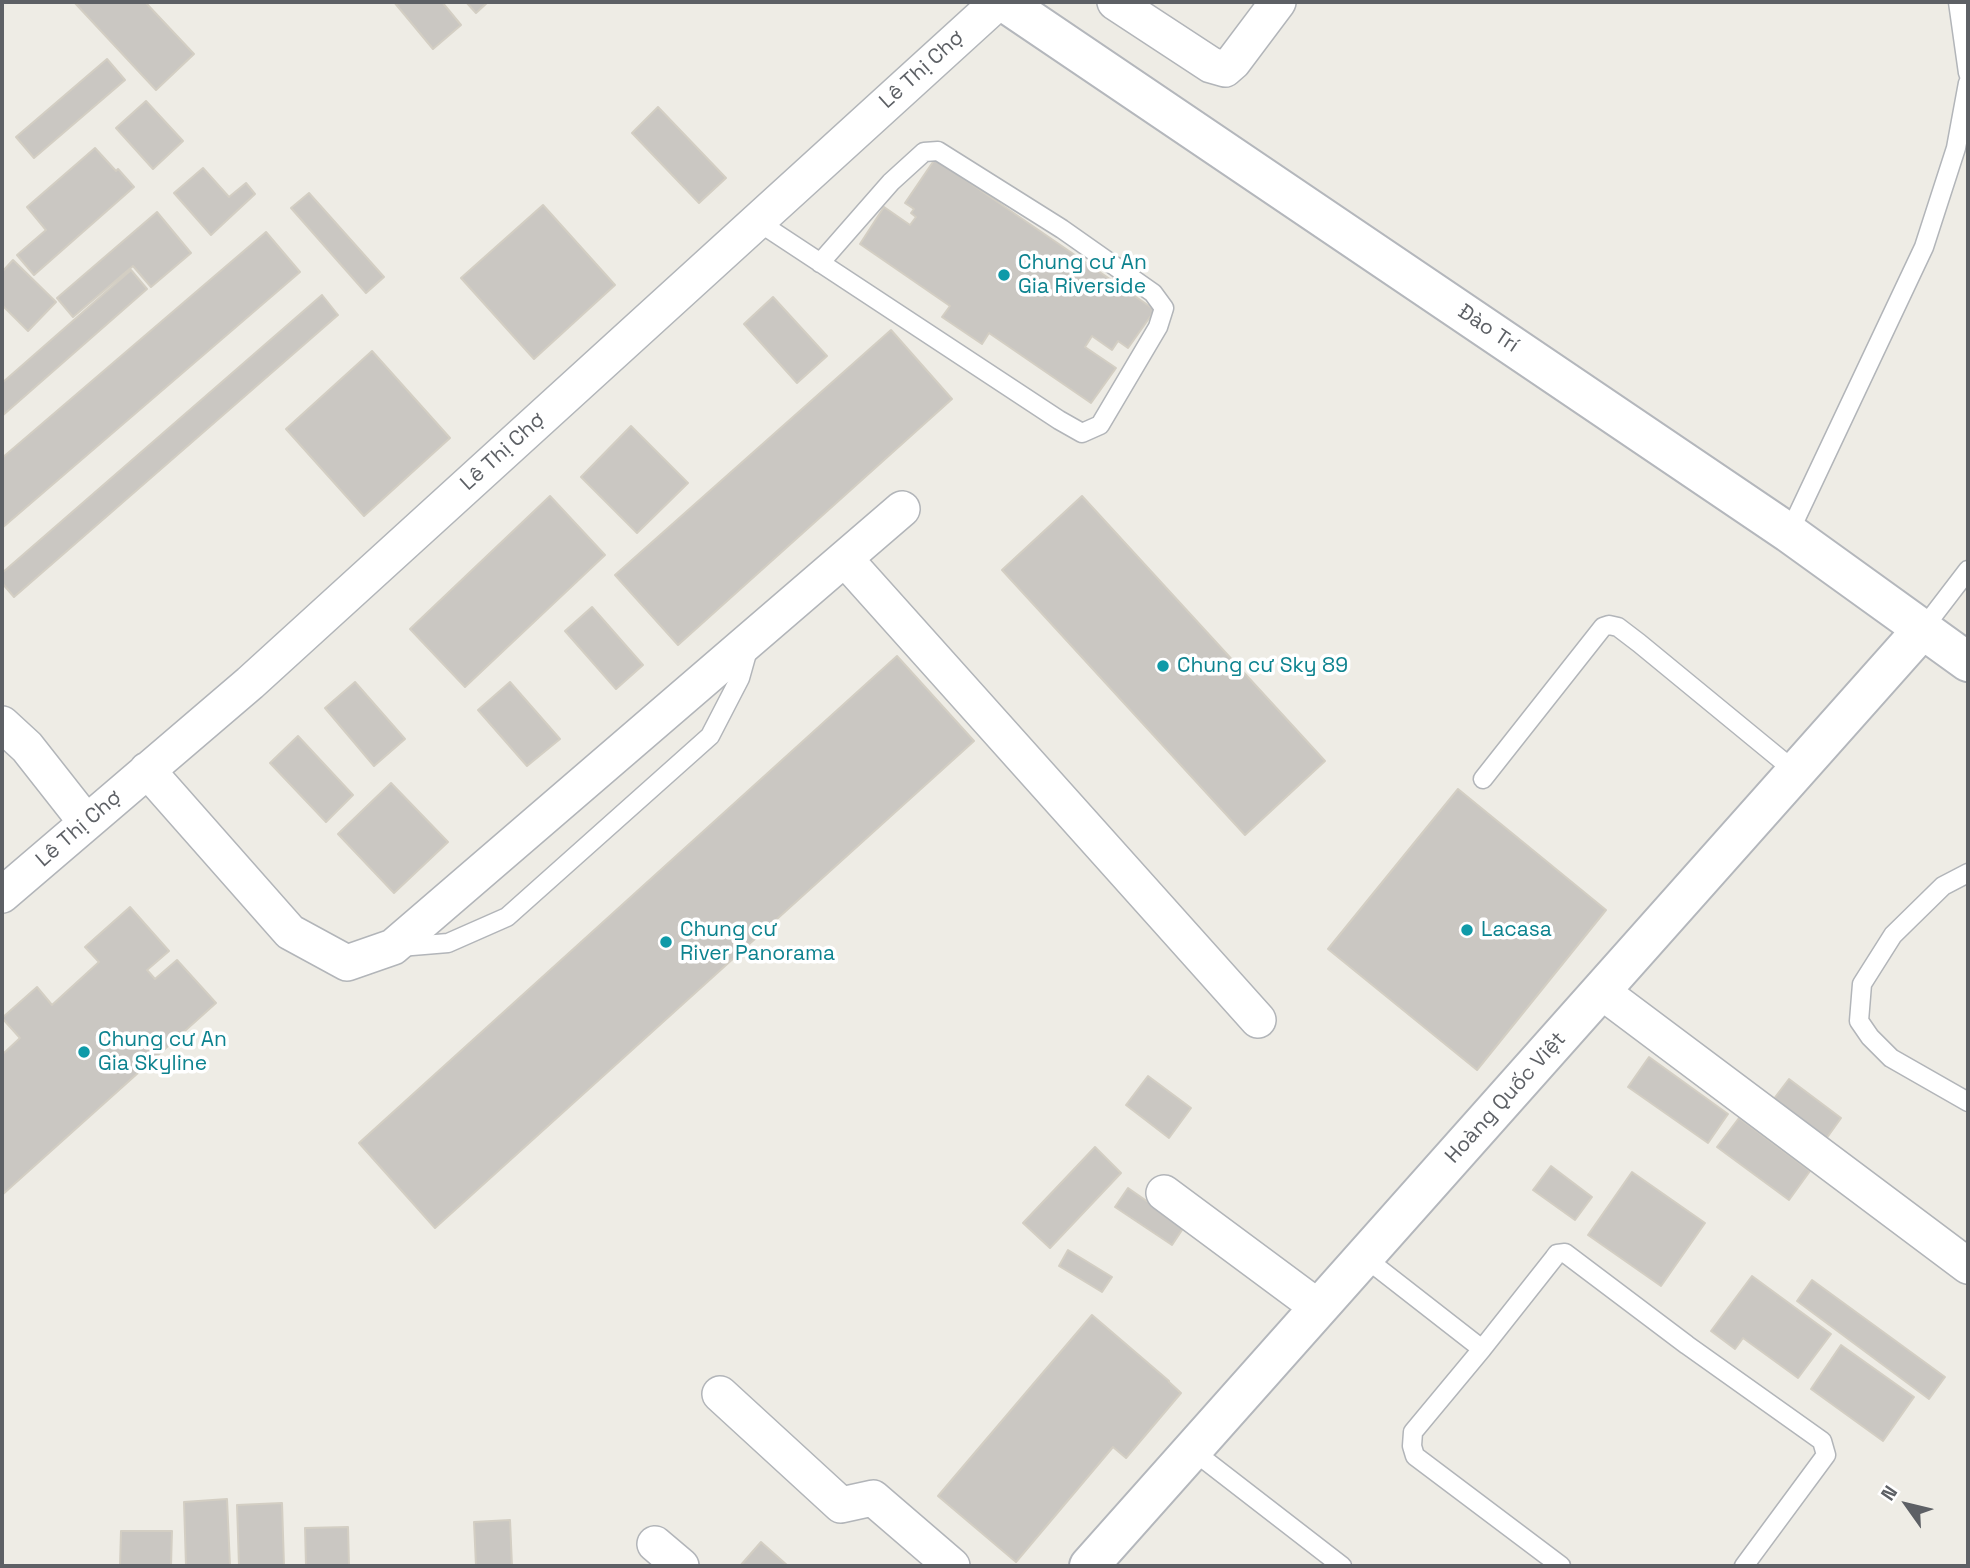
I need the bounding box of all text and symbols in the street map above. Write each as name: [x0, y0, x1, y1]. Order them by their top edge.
street label: Lê Thị Chợ: [875, 26, 969, 114]
place label: Chung cư An Gia Riverside: [1018, 250, 1147, 300]
marker: Chung cư An Gia Riverside: [996, 267, 1012, 283]
street label: Đào Trí: [1453, 300, 1523, 358]
street label: Lê Thị Chợ: [456, 408, 550, 496]
place label: Chung cư Sky 89: [1177, 653, 1348, 679]
marker: Chung cư Sky 89: [1155, 658, 1171, 674]
street label: Lê Thị Chợ: [31, 785, 127, 873]
place label: Chung cư River Panorama: [680, 917, 835, 967]
place label: Lacasa: [1481, 917, 1552, 943]
marker: Lacasa: [1459, 922, 1475, 938]
marker: Chung cư River Panorama: [658, 934, 674, 950]
place label: Chung cư An Gia Skyline: [98, 1027, 227, 1077]
street label: Hoàng Quốc Việt: [1440, 1027, 1572, 1169]
marker: Chung cư An Gia Skyline: [76, 1044, 92, 1060]
north arrow: [1872, 1470, 1942, 1540]
text: N: [1875, 1481, 1903, 1505]

